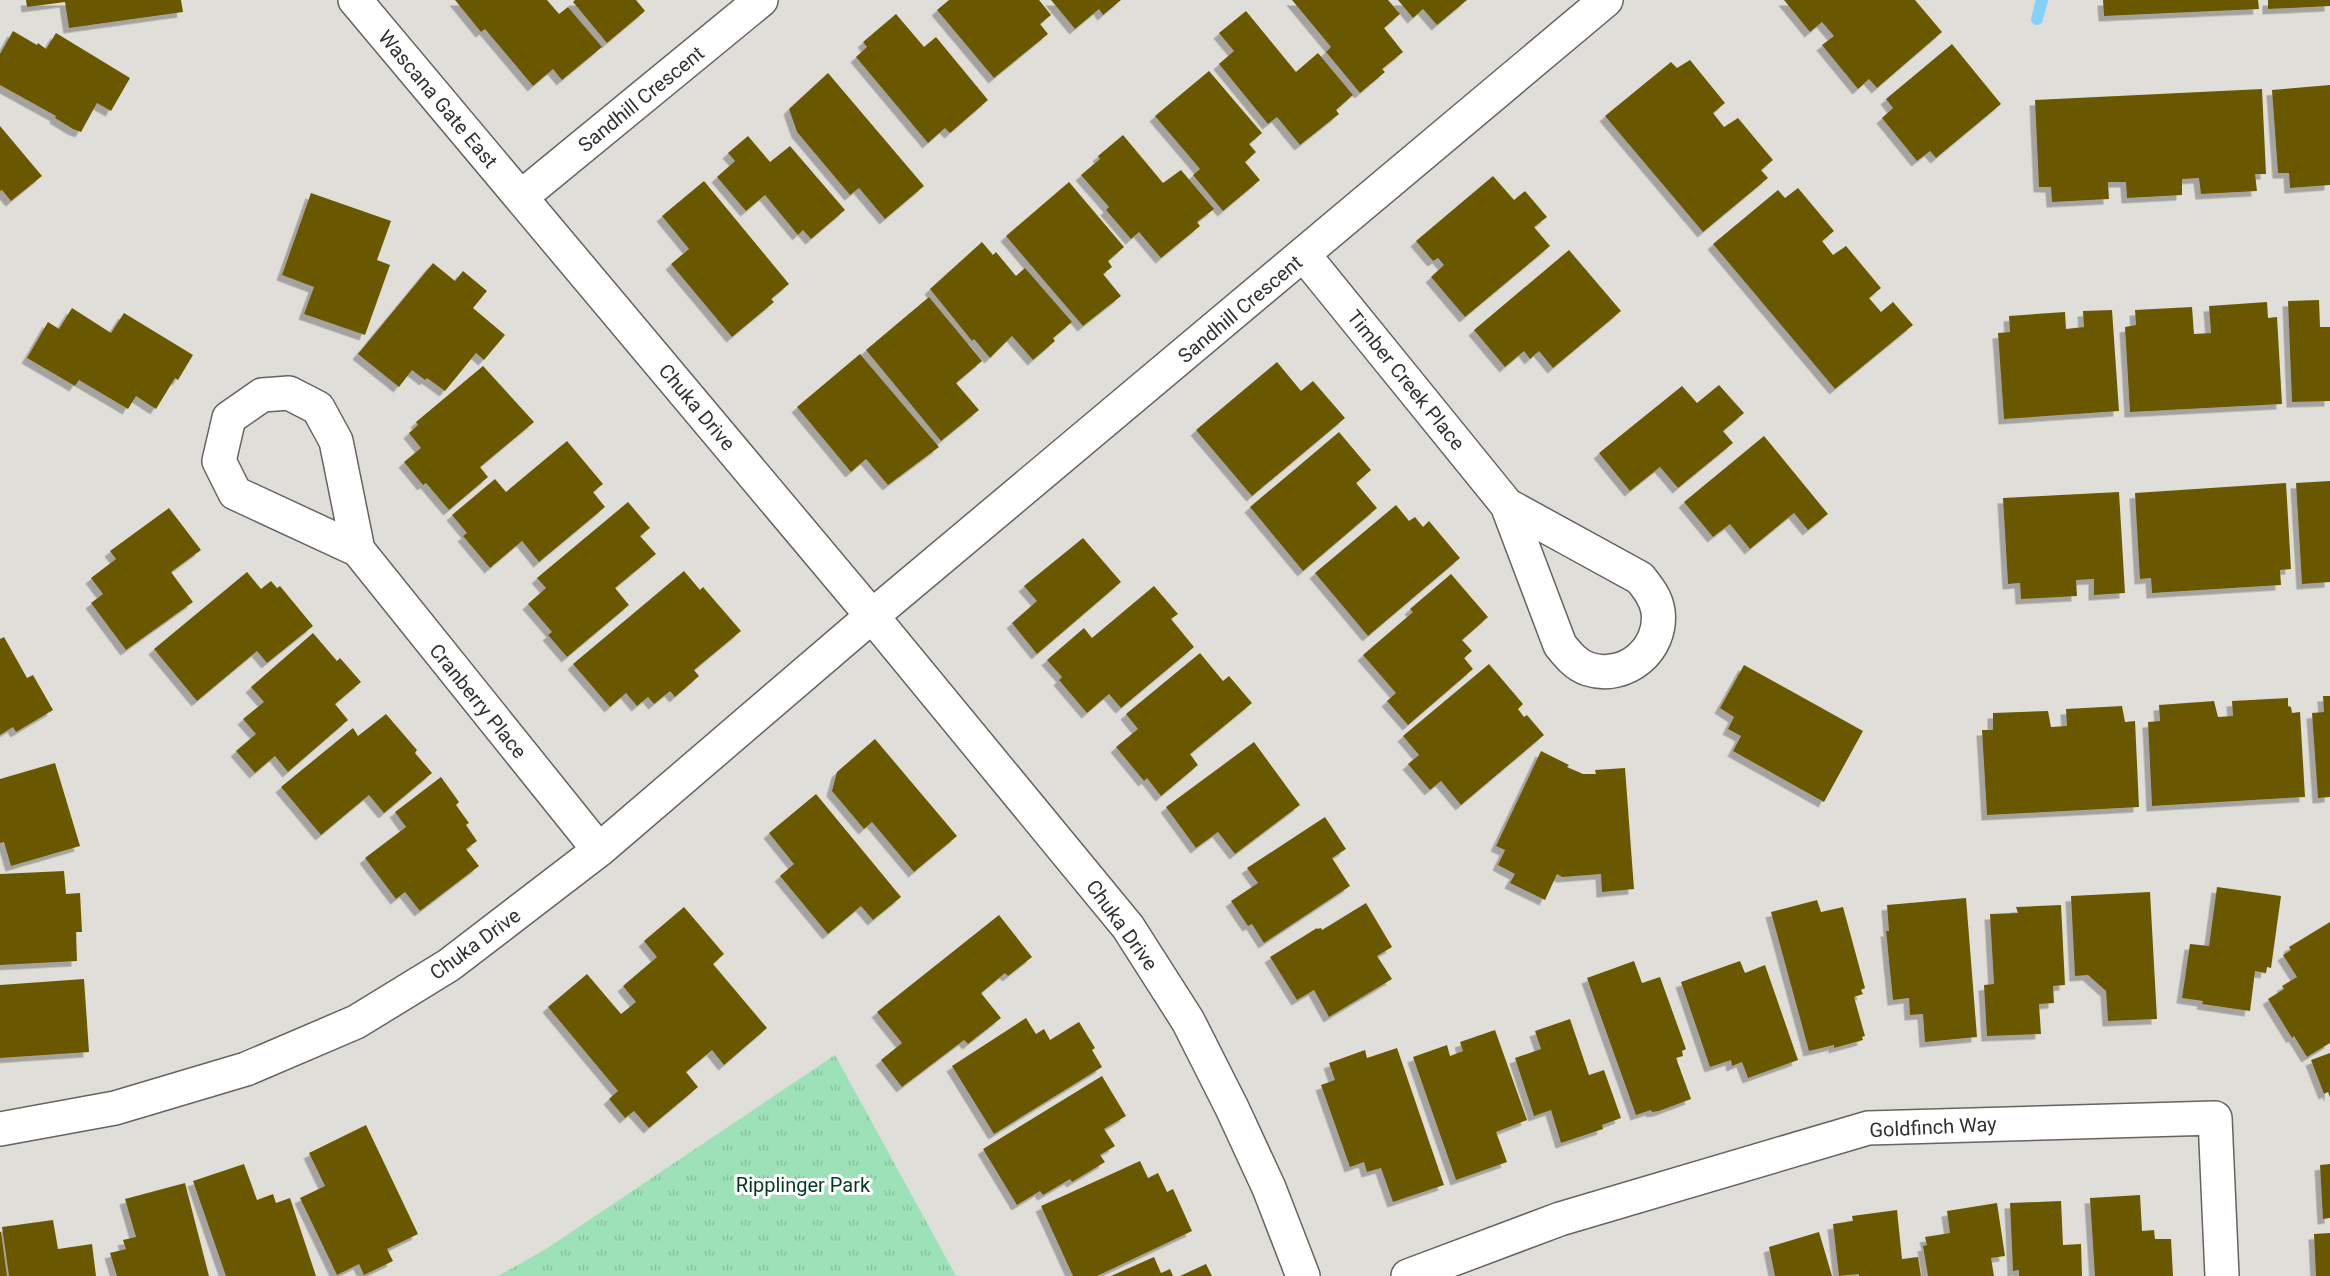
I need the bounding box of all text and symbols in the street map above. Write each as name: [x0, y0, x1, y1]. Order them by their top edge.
street label: Wascana Gate East: [373, 25, 503, 173]
street label: Sandhill Crescent: [573, 41, 709, 157]
street label: Sandhill Crescent: [1173, 250, 1307, 368]
street label: Timber Creek Place: [1342, 305, 1470, 455]
street label: Chuka Drive: [654, 359, 740, 455]
street label: Cranberry Place: [424, 639, 532, 763]
street label: Chuka Drive: [1081, 875, 1163, 975]
street label: Chuka Drive: [425, 903, 525, 985]
street label: Goldfinch Way: [1869, 1112, 1998, 1142]
park label: Ripplinger Park: [736, 1173, 871, 1197]

